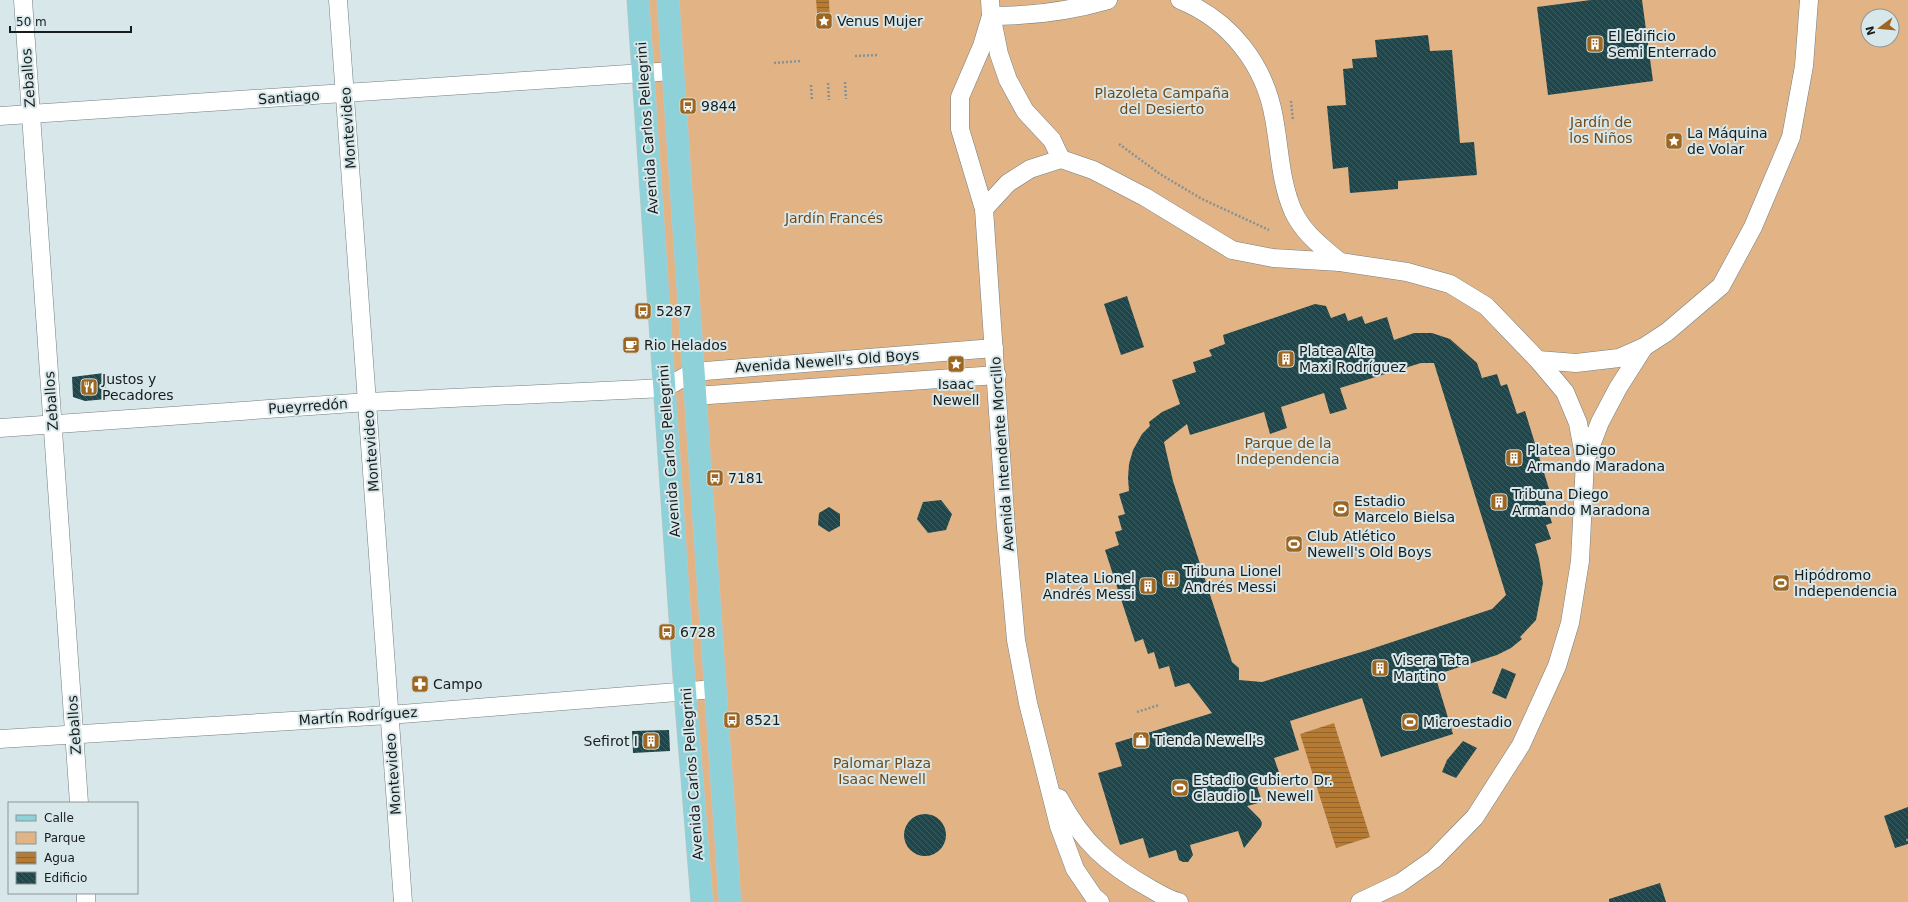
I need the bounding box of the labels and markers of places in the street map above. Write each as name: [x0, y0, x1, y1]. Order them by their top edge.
place icon: Venus Mujer: [814, 11, 834, 31]
place label: Venus Mujer: [837, 13, 923, 29]
place label: El Edificio Semi Enterrado: [1608, 28, 1717, 60]
building icon: El Edificio Semi Enterrado: [1585, 34, 1605, 54]
bus stop icon: 9844: [678, 96, 698, 116]
place label: 9844: [701, 98, 737, 114]
place label: La Máquina de Volar: [1687, 125, 1768, 157]
place icon: La Máquina de Volar: [1664, 131, 1684, 151]
bus stop icon: 5287: [633, 301, 653, 321]
place label: 5287: [656, 303, 692, 319]
cafe icon: Rio Helados: [621, 335, 641, 355]
place label: Rio Helados: [644, 337, 727, 353]
place label: Platea Alta Maxi Rodríguez: [1299, 343, 1406, 375]
building icon: Platea Alta Maxi Rodríguez: [1276, 349, 1296, 369]
place icon: Isaac Newell: [946, 354, 966, 374]
place label: Justos y Pecadores: [101, 371, 174, 403]
place label: Isaac Newell: [933, 376, 979, 408]
restaurant icon: Justos y Pecadores: [79, 377, 99, 397]
place label: Platea Diego Armando Maradona: [1527, 442, 1665, 474]
building icon: Platea Diego Armando Maradona: [1504, 448, 1524, 468]
bus stop icon: 7181: [705, 468, 725, 488]
place label: 7181: [728, 470, 764, 486]
place label: Tribuna Diego Armando Maradona: [1511, 486, 1650, 518]
building icon: Tribuna Diego Armando Maradona: [1489, 492, 1509, 512]
place label: Estadio Marcelo Bielsa: [1354, 493, 1455, 525]
sports icon: Estadio Marcelo Bielsa: [1331, 499, 1351, 519]
place label: Club Atlético Newell's Old Boys: [1307, 528, 1432, 560]
sports icon: Club Atlético Newell's Old Boys: [1284, 534, 1304, 554]
place label: Tribuna Lionel Andrés Messi: [1183, 563, 1281, 595]
place label: Hipódromo Independencia: [1794, 567, 1897, 599]
building icon: Tribuna Lionel Andrés Messi: [1161, 569, 1181, 589]
place label: Platea Lionel Andrés Messi: [1043, 570, 1135, 602]
sports icon: Hipódromo Independencia: [1771, 573, 1791, 593]
building icon: Platea Lionel Andrés Messi: [1138, 576, 1158, 596]
bus stop icon: 6728: [657, 622, 677, 642]
place label: 6728: [680, 624, 716, 640]
place label: Visera Tata Martino: [1393, 652, 1470, 684]
building icon: Visera Tata Martino: [1370, 658, 1390, 678]
pharmacy icon: Campo: [410, 674, 430, 694]
place label: Campo: [433, 676, 482, 692]
bus stop icon: 8521: [722, 710, 742, 730]
place label: 8521: [745, 712, 781, 728]
sports icon: Microestadio: [1400, 712, 1420, 732]
place label: Microestadio: [1423, 714, 1512, 730]
shop icon: Tienda Newell's: [1131, 730, 1151, 750]
building icon: Sefirot I: [641, 731, 661, 751]
place label: Tienda Newell's: [1153, 732, 1263, 748]
place label: Sefirot I: [584, 733, 638, 749]
place label: Estadio Cubierto Dr. Claudio L. Newell: [1193, 772, 1333, 804]
sports icon: Estadio Cubierto Dr. Claudio L. Newell: [1170, 778, 1190, 798]

